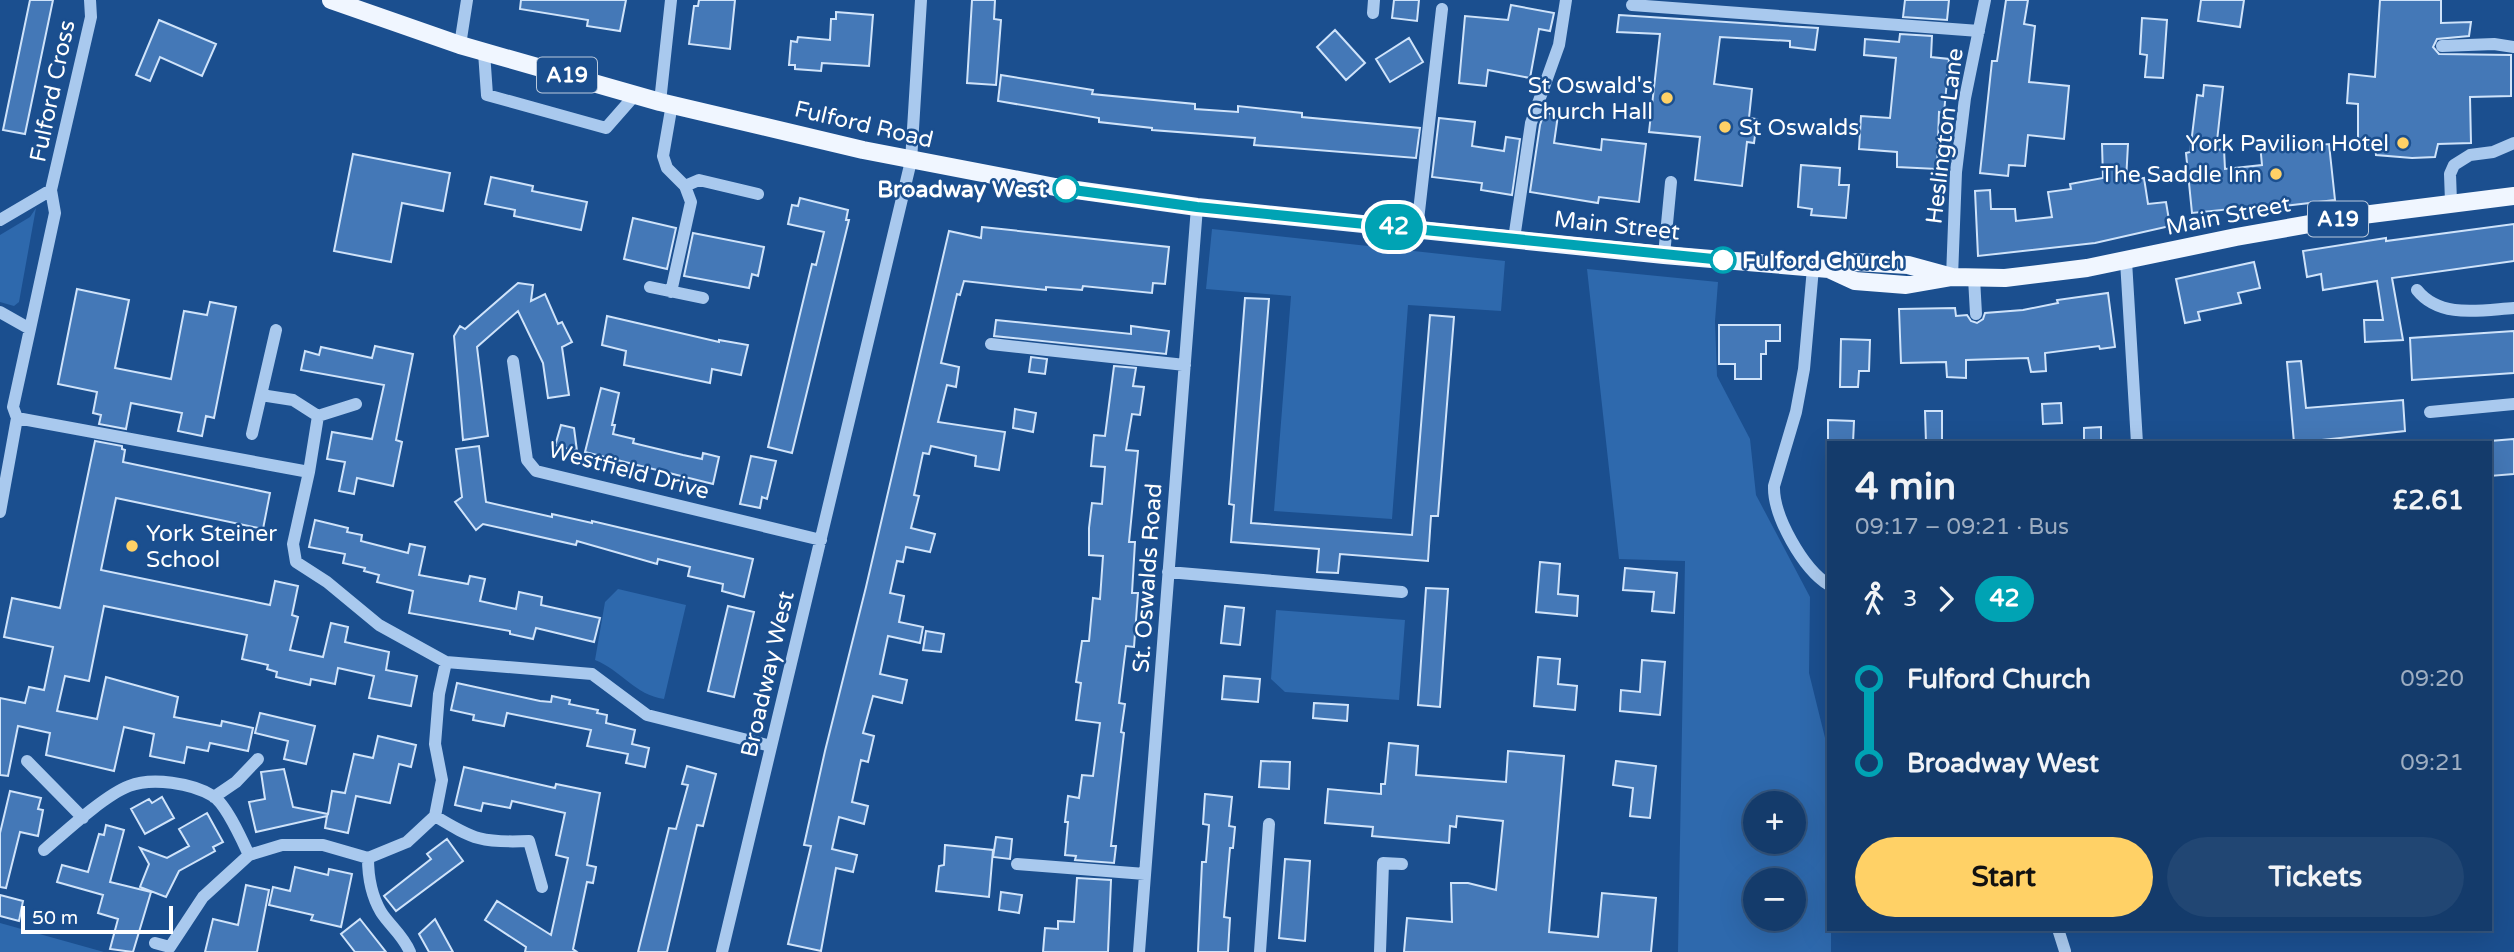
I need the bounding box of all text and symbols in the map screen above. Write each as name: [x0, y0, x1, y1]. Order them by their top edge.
street label: Fulford Cross: [24, 18, 82, 165]
street label: Heslington Lane: [1920, 47, 1970, 226]
road number: A19: [537, 57, 597, 92]
place label: St Oswald's Church Hall: [1527, 72, 1653, 126]
marker: St Oswald's Church Hall: [1659, 90, 1675, 106]
street label: Fulford Road: [792, 95, 936, 155]
place label: St Oswalds: [1739, 114, 1859, 142]
marker: St Oswalds: [1717, 119, 1733, 135]
place label: York Pavilion Hotel: [2185, 130, 2389, 158]
marker: York Pavilion Hotel: [2395, 135, 2411, 151]
place label: The Saddle Inn: [2100, 161, 2262, 189]
marker: The Saddle Inn: [2268, 166, 2284, 182]
place label: Broadway West: [877, 176, 1047, 204]
marker: Broadway West: [1053, 176, 1079, 202]
street label: Main Street: [2163, 190, 2293, 242]
road number: A19: [2308, 202, 2368, 236]
line badge: 42: [1362, 204, 1426, 250]
street label: Main Street: [1552, 205, 1682, 247]
text: 42: [1379, 212, 1409, 241]
marker: Fulford Church: [1710, 247, 1736, 273]
place label: Fulford Church: [1742, 247, 1905, 275]
street label: Westfield Drive: [545, 436, 712, 506]
text: 4 min: [1855, 464, 1956, 510]
street label: St. Oswalds Road: [1127, 482, 1169, 674]
text: £2.61: [2393, 485, 2464, 516]
text: 09:17 – 09:21 · Bus: [1855, 513, 2069, 541]
place label: York Steiner School: [146, 520, 277, 574]
marker: York Steiner School: [124, 538, 140, 554]
icon: walk: [1855, 580, 1893, 618]
icon: forward: [1927, 580, 1965, 618]
text: 42: [1989, 584, 2020, 613]
text: 3: [1903, 585, 1917, 613]
street label: Broadway West: [735, 588, 801, 760]
text: Fulford Church: [1907, 664, 2091, 695]
text: 09:20: [2400, 665, 2464, 693]
text: Broadway West: [1907, 748, 2099, 779]
text: 09:21: [2400, 749, 2464, 777]
map controls: [1743, 791, 1806, 931]
button: +: [1743, 791, 1806, 854]
button: Start: [1855, 837, 2153, 917]
button: Tickets: [2167, 837, 2464, 917]
button: −: [1743, 868, 1806, 931]
scale bar: [21, 903, 173, 935]
text: 50 m: [32, 907, 78, 929]

